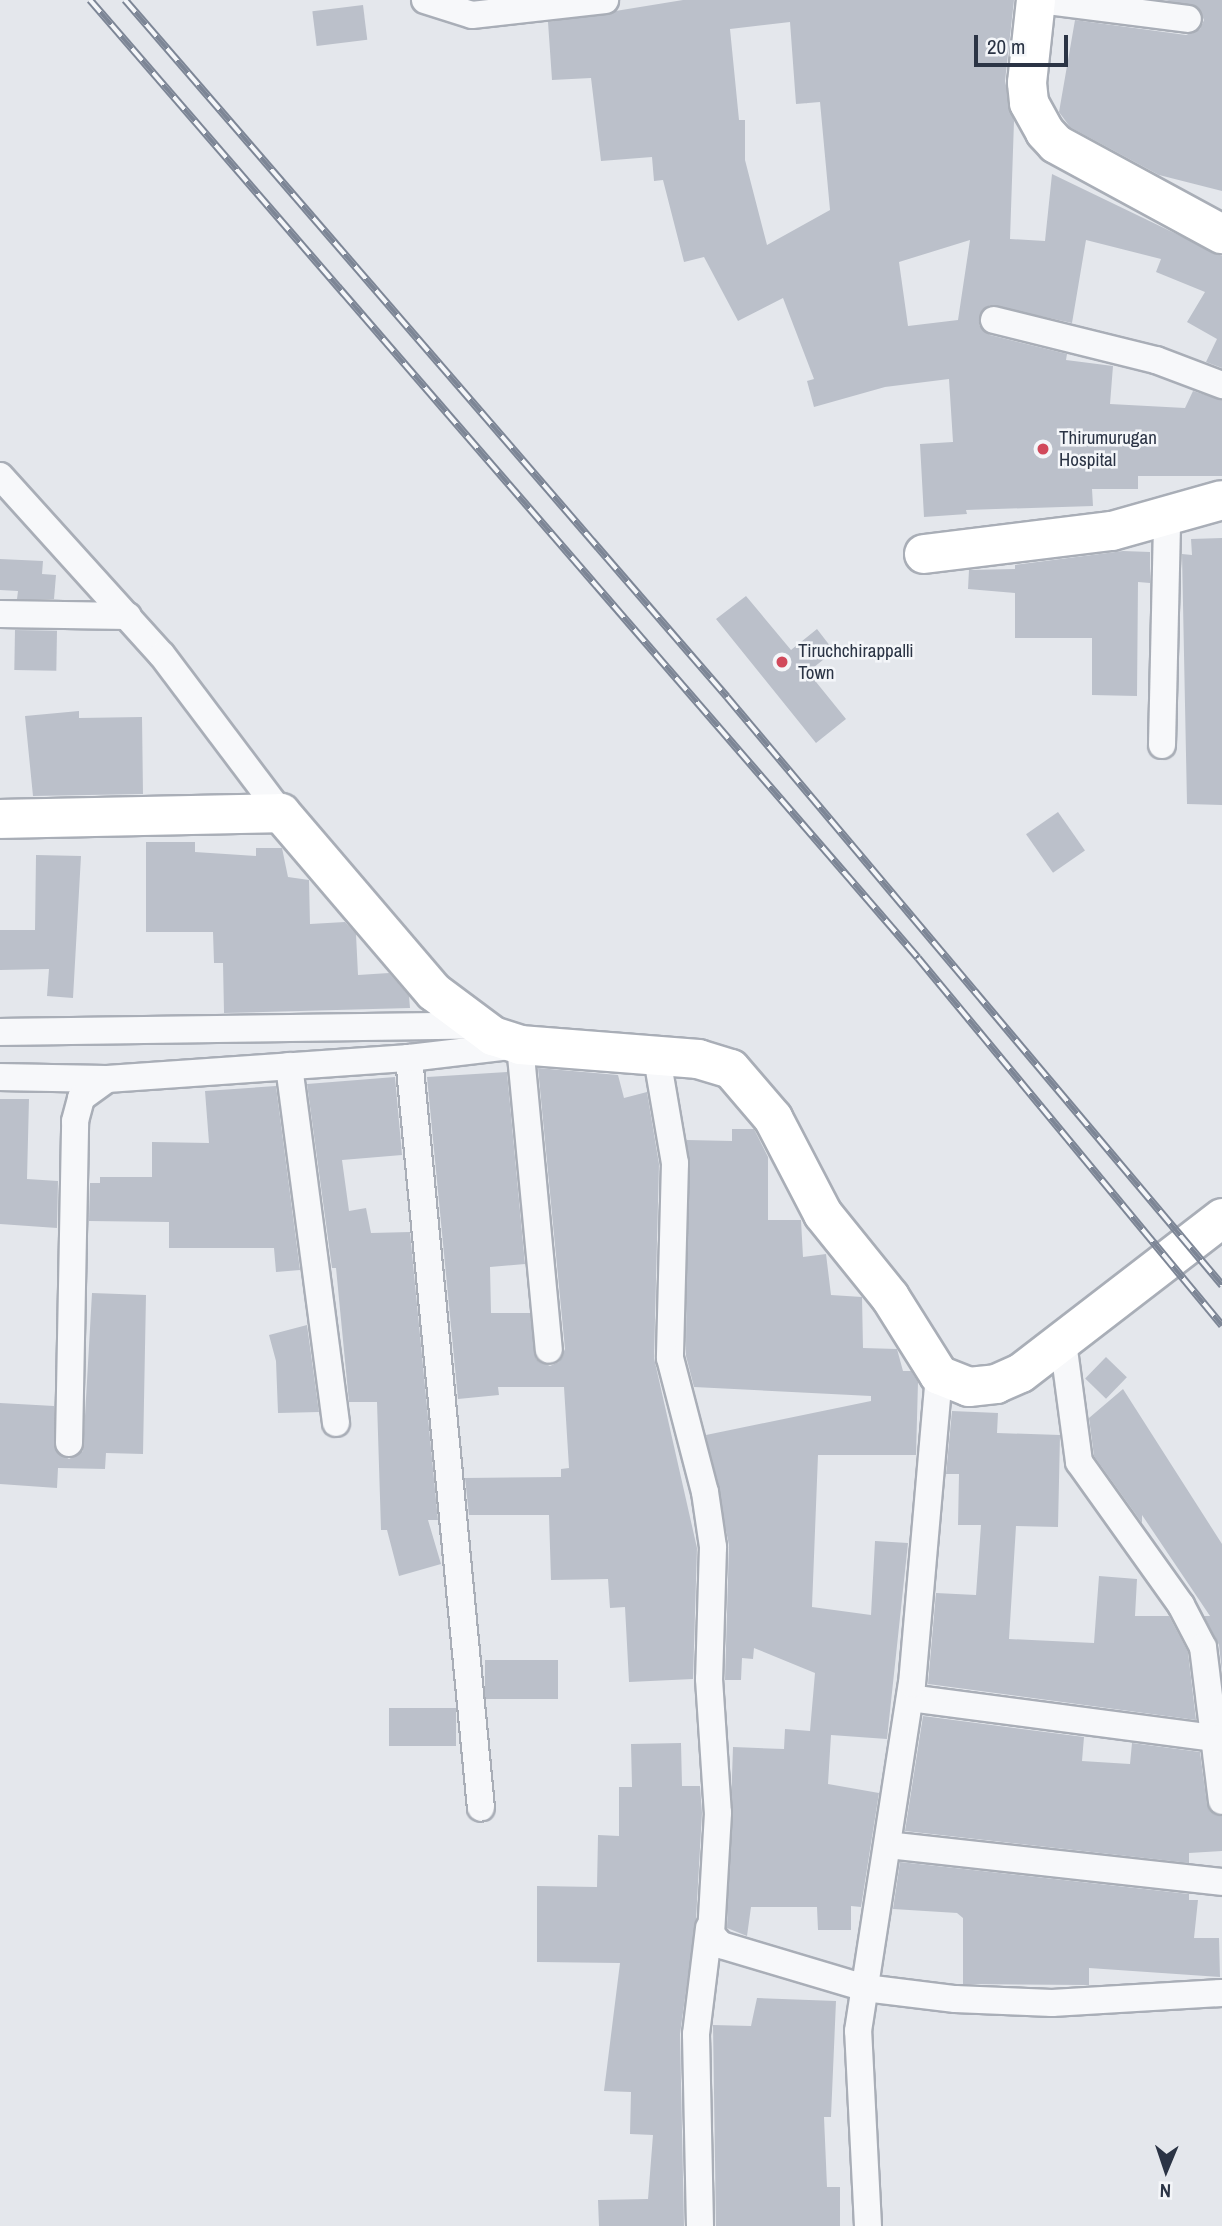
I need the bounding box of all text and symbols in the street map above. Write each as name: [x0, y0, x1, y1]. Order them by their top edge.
scale bar: [977, 21, 1072, 65]
text: 20 m: [987, 32, 1025, 61]
place label: Thirumurugan Hospital: [1059, 427, 1157, 471]
marker: Thirumurugan Hospital: [1033, 439, 1053, 459]
place label: Tiruchchirappalli Town: [798, 640, 914, 684]
marker: Tiruchchirappalli Town: [772, 652, 792, 672]
north arrow: [1131, 2135, 1201, 2205]
text: N: [1159, 2178, 1171, 2204]

